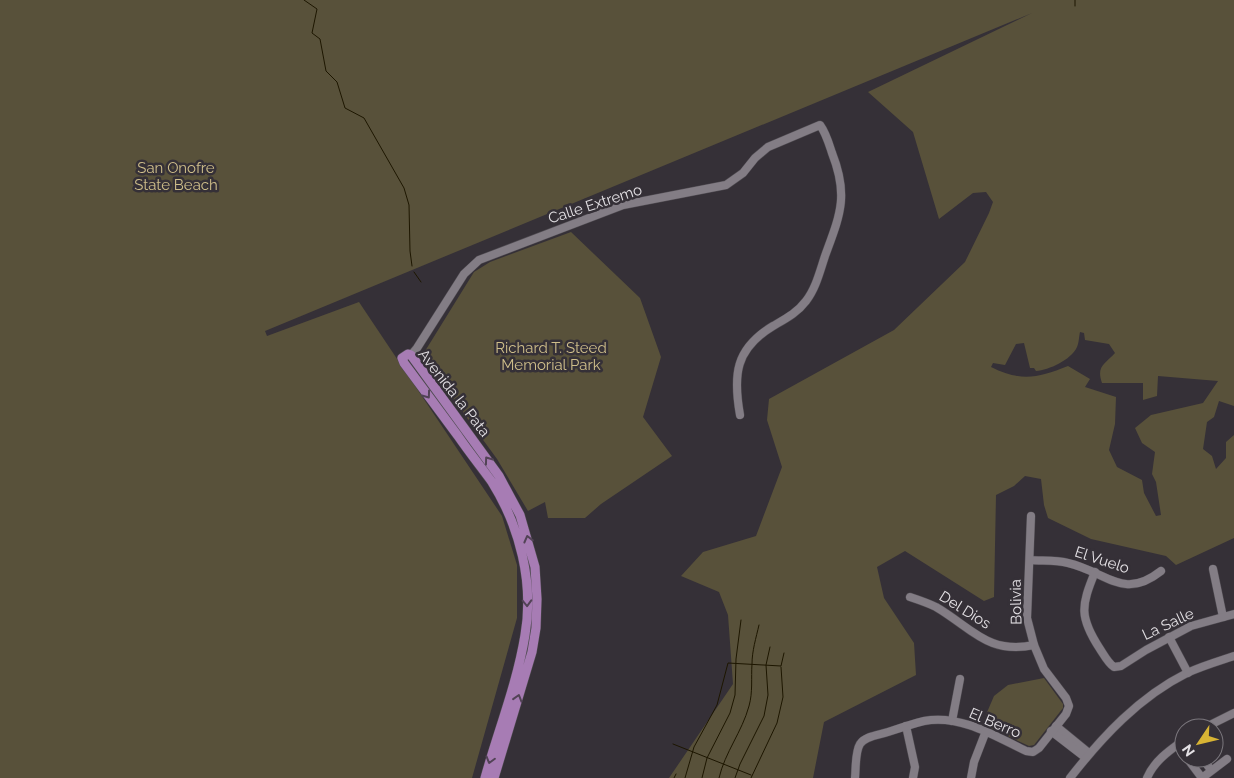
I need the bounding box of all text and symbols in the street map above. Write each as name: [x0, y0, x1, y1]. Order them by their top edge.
park label: San Onofre State Beach: [134, 159, 218, 194]
street label: Calle Extremo: [546, 180, 644, 228]
park label: Richard T. Steed Memorial Park: [495, 339, 607, 374]
street label: Avenida la Pata: [414, 346, 494, 440]
one-way arrow: [421, 389, 430, 399]
one-way arrow: [485, 457, 493, 466]
one-way arrow: [523, 535, 534, 544]
street label: El Vuelo: [1072, 543, 1132, 577]
street label: Bolivia: [1007, 579, 1025, 625]
street label: Del Dios: [936, 587, 994, 633]
one-way arrow: [522, 600, 533, 608]
street label: La Salle: [1139, 604, 1197, 644]
one-way arrow: [512, 695, 522, 703]
street label: El Berro: [966, 704, 1024, 742]
north arrow: [1174, 718, 1224, 768]
text: N: [1179, 741, 1198, 759]
one-way arrow: [485, 756, 495, 764]

